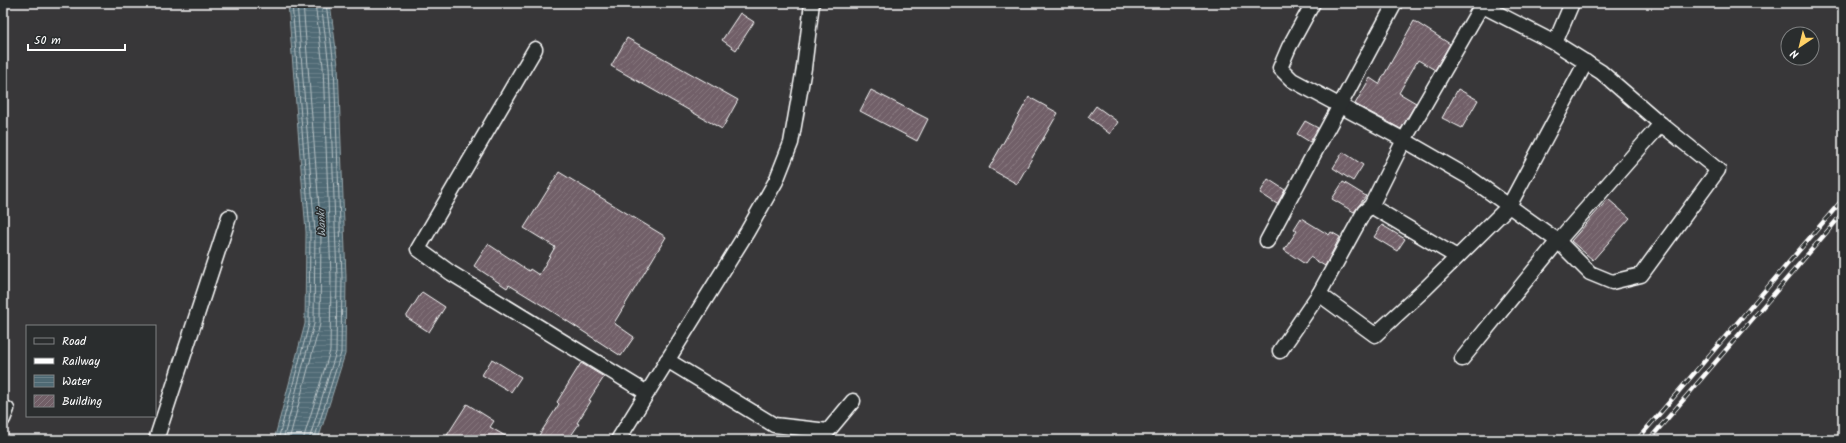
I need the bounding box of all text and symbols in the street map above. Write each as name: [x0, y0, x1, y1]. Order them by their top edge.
scale bar: [28, 26, 125, 52]
north arrow: [1780, 26, 1820, 66]
text: 50 m: [34, 31, 61, 50]
text: N: [1787, 44, 1803, 63]
water label: Wanki: [312, 207, 331, 237]
legend: [26, 325, 156, 417]
text: Road: [62, 332, 87, 351]
text: Railway: [62, 352, 100, 371]
text: Water: [62, 372, 92, 391]
text: Building: [62, 392, 102, 411]

